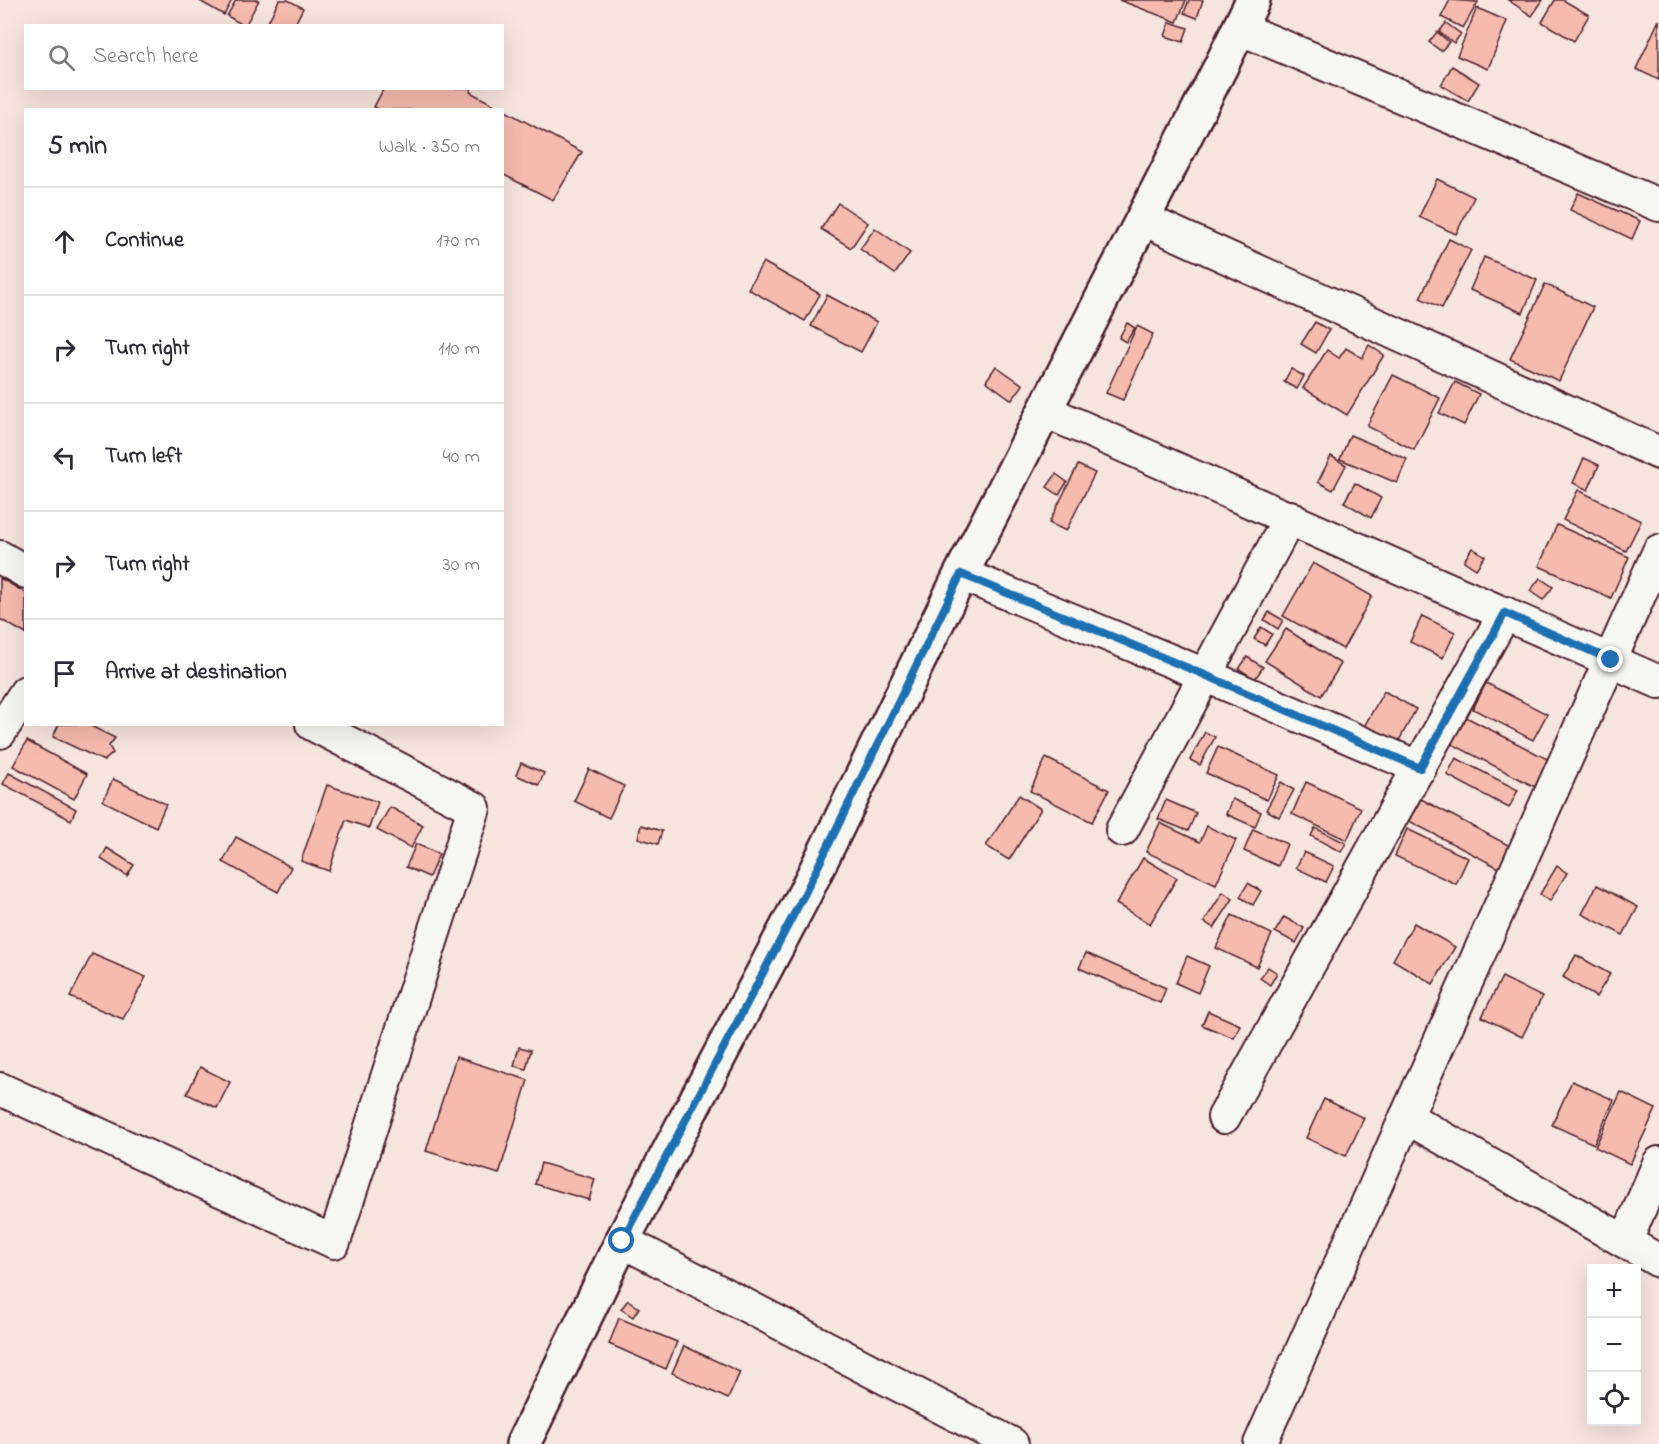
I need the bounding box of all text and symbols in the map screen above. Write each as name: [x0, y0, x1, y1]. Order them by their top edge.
search box: [24, 24, 504, 90]
icon: search: [45, 41, 78, 74]
text: Search here: [93, 41, 198, 73]
text: 5 min: [48, 128, 107, 166]
text: Walk · 350 m: [378, 133, 480, 162]
icon: ahead: [48, 225, 81, 258]
text: Continue: [105, 225, 184, 257]
text: 170 m: [436, 227, 480, 256]
icon: right: [48, 333, 81, 366]
text: Turn right: [105, 333, 190, 365]
text: 110 m: [438, 335, 480, 364]
icon: left: [48, 441, 81, 474]
text: Turn left: [105, 441, 182, 473]
text: 40 m: [443, 443, 480, 472]
icon: right: [48, 549, 81, 582]
text: Turn right: [105, 549, 190, 581]
text: 30 m: [443, 551, 480, 580]
route end: [1597, 646, 1623, 672]
icon: arrive: [48, 657, 81, 690]
text: Arrive at destination: [105, 657, 287, 689]
route start: [608, 1227, 634, 1253]
map controls: [1587, 1264, 1641, 1426]
button: +: [1587, 1264, 1641, 1318]
button: −: [1587, 1318, 1641, 1372]
button: locate: [1587, 1372, 1641, 1426]

